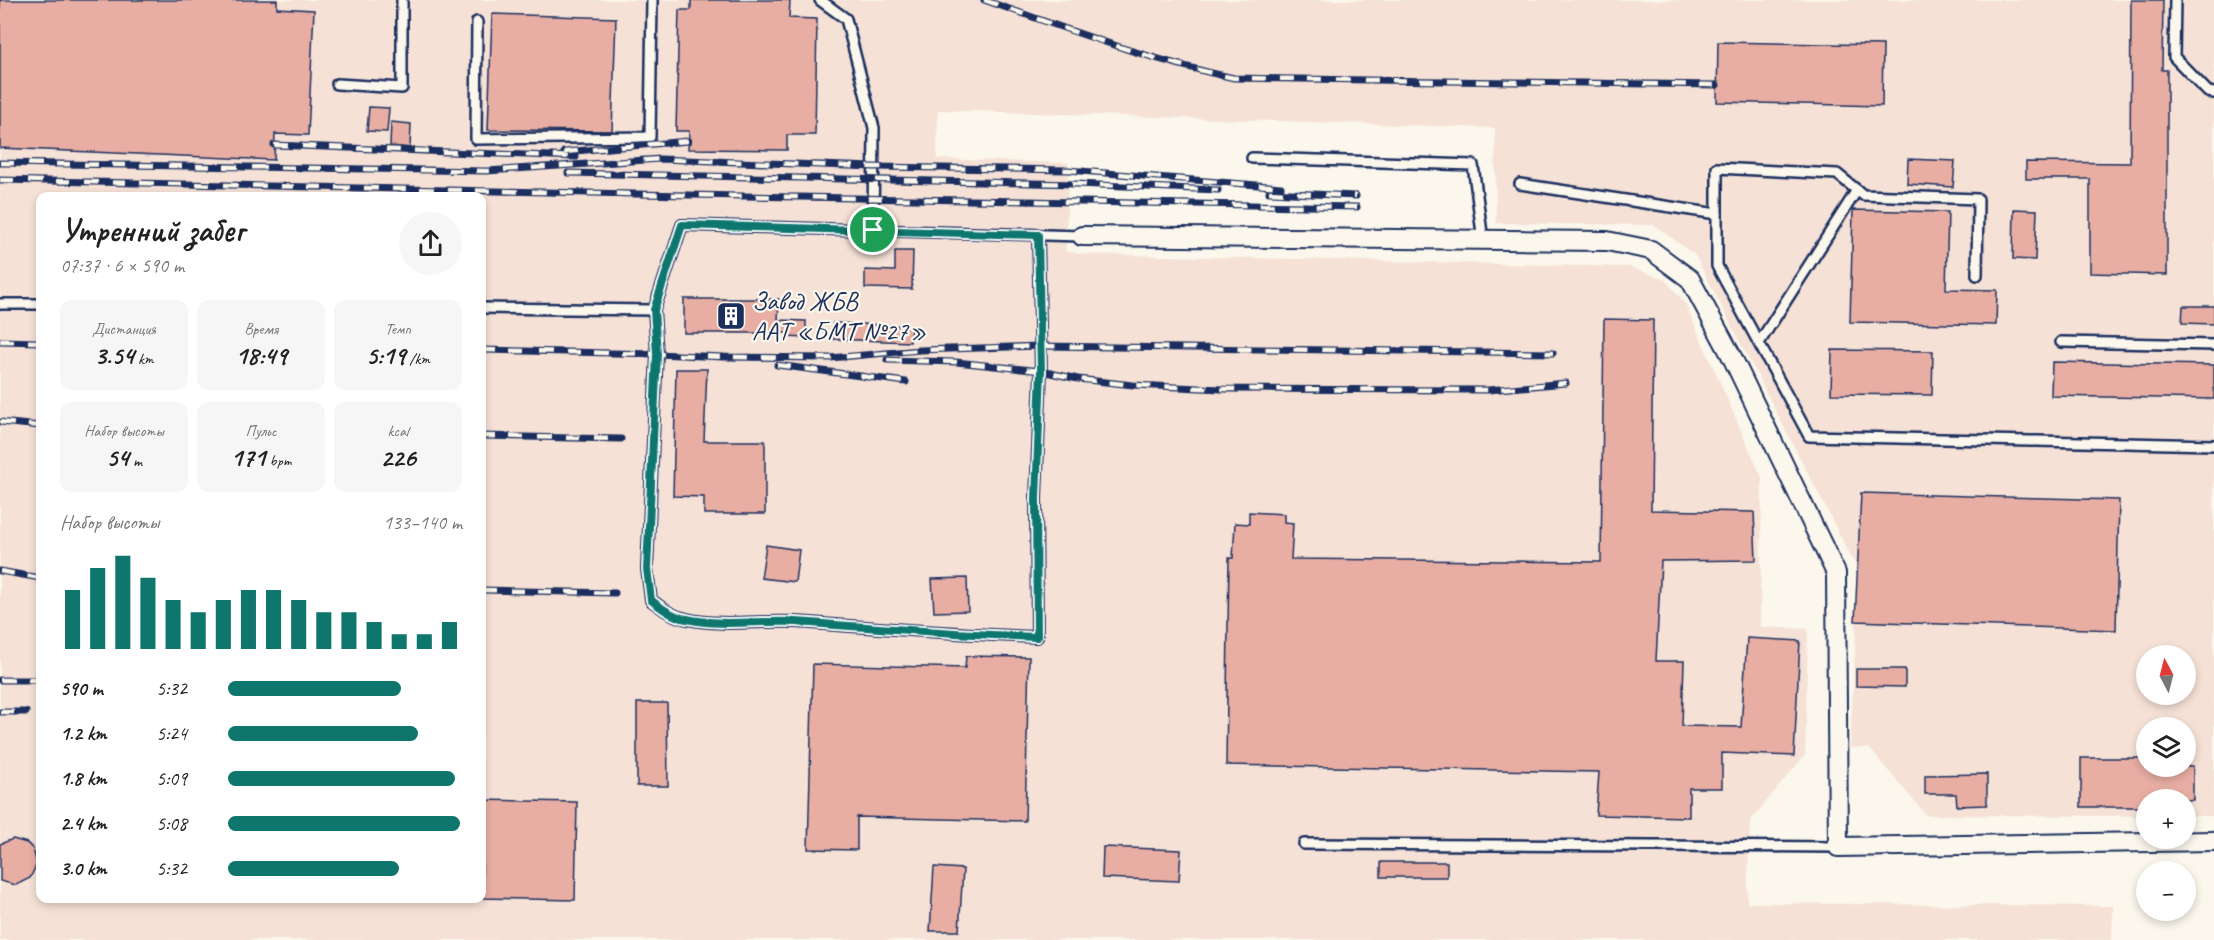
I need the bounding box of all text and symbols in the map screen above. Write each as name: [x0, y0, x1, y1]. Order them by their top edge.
pin: [847, 204, 898, 255]
text: Утренний забег: [60, 209, 244, 251]
button: share: [399, 212, 462, 275]
icon: arrive: [856, 213, 889, 246]
text: 07:37 · 6 × 590 m: [60, 253, 184, 278]
place label: Завод ЖБВ ААТ «БМТ №27»: [752, 285, 927, 348]
building icon: Завод ЖБВ ААТ «БМТ №27»: [715, 300, 747, 332]
text: Дистанция: [92, 319, 156, 339]
text: Время: [244, 319, 278, 339]
text: Темп: [385, 319, 411, 339]
text: 3.54: [94, 339, 134, 372]
text: 18:49: [235, 339, 287, 372]
text: 5:19: [366, 339, 405, 372]
text: km: [134, 349, 154, 369]
text: /km: [405, 349, 430, 369]
text: Набор высоты: [84, 421, 164, 441]
text: Пульс: [246, 421, 276, 441]
text: kcal: [387, 421, 409, 441]
text: 54: [106, 441, 129, 474]
text: 171: [231, 441, 266, 474]
text: 226: [380, 441, 416, 474]
text: m: [129, 451, 142, 471]
text: bpm: [266, 451, 291, 471]
text: Набор высоты: [60, 510, 159, 535]
text: 133–140 m: [383, 510, 462, 535]
north arrow: [2136, 645, 2196, 705]
map controls: [2136, 645, 2196, 921]
text: 590 m: [60, 676, 103, 701]
text: 5:32: [156, 676, 187, 701]
button: layers: [2136, 717, 2196, 777]
text: 1.2 km: [60, 721, 107, 746]
text: 5:24: [156, 721, 187, 746]
text: 1.8 km: [60, 766, 107, 791]
text: 5:09: [156, 766, 187, 791]
button: +: [2136, 789, 2196, 849]
text: 2.4 km: [60, 811, 107, 836]
text: 5:08: [156, 811, 187, 836]
text: 3.0 km: [60, 856, 107, 881]
text: 5:32: [156, 856, 187, 881]
button: −: [2136, 861, 2196, 921]

